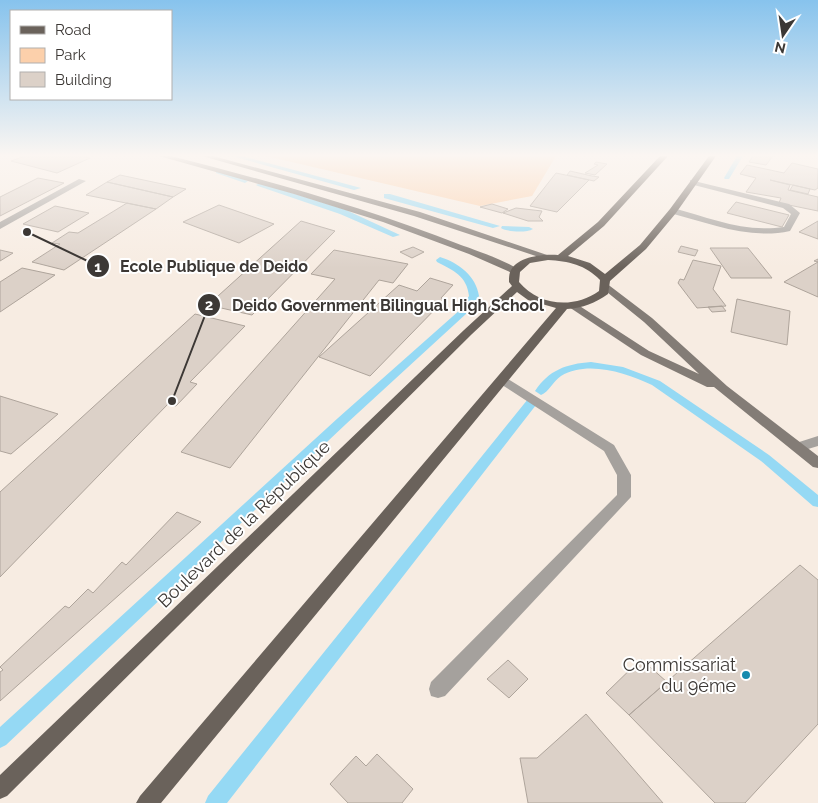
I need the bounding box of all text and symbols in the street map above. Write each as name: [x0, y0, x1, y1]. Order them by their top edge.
legend: [10, 10, 172, 100]
north arrow: [758, 10, 808, 60]
text: Road: [55, 21, 91, 39]
text: N: [773, 39, 787, 57]
text: Park: [55, 46, 86, 64]
text: Building: [55, 71, 112, 89]
callout: Ecole Publique de Deido: [85, 251, 318, 282]
text: Ecole Publique de Deido: [120, 257, 308, 276]
text: 1: [94, 258, 102, 276]
callout: Deido Government Bilingual High School: [196, 290, 554, 321]
text: 2: [205, 296, 213, 314]
text: Deido Government Bilingual High School: [232, 296, 545, 315]
street label: Boulevard de la République: [153, 435, 334, 612]
place label: Commissariat du 9éme: [623, 654, 736, 696]
marker: Commissariat du 9éme: [740, 669, 752, 681]

